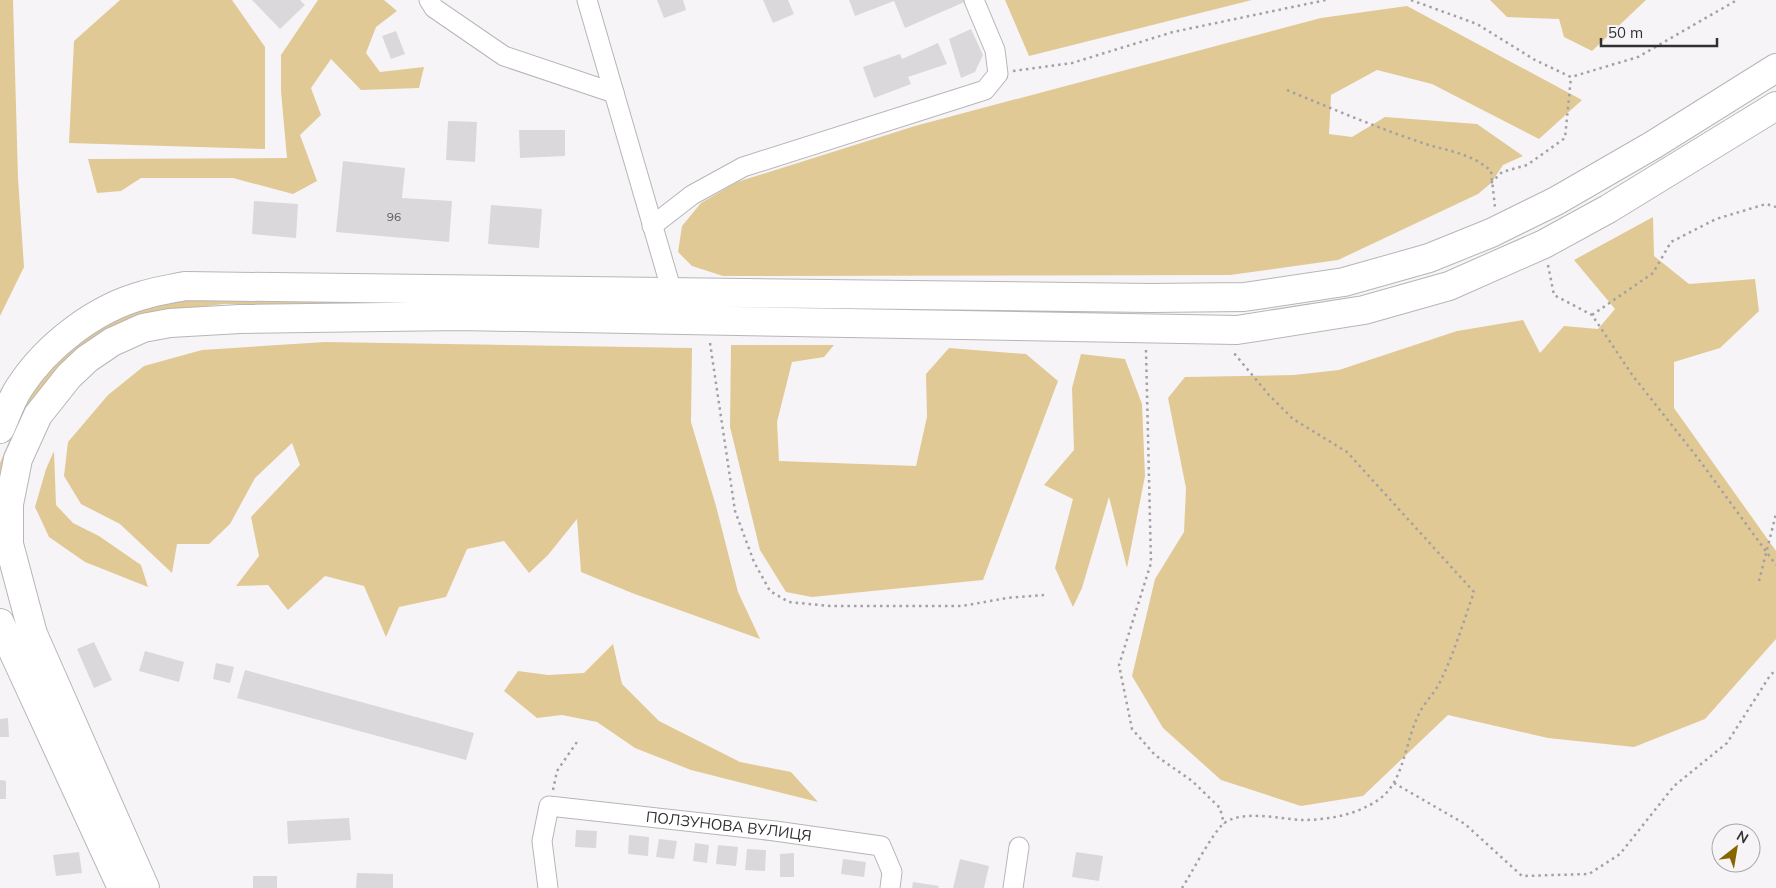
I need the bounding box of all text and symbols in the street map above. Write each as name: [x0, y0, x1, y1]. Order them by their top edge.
scale bar: [1601, 15, 1717, 47]
text: 50 m: [1608, 23, 1643, 42]
house number: 96: [387, 209, 401, 224]
street label: ПОЛЗУНОВА ВУЛИЦЯ: [645, 807, 813, 845]
north arrow: [1711, 823, 1761, 873]
text: N: [1734, 826, 1752, 847]

